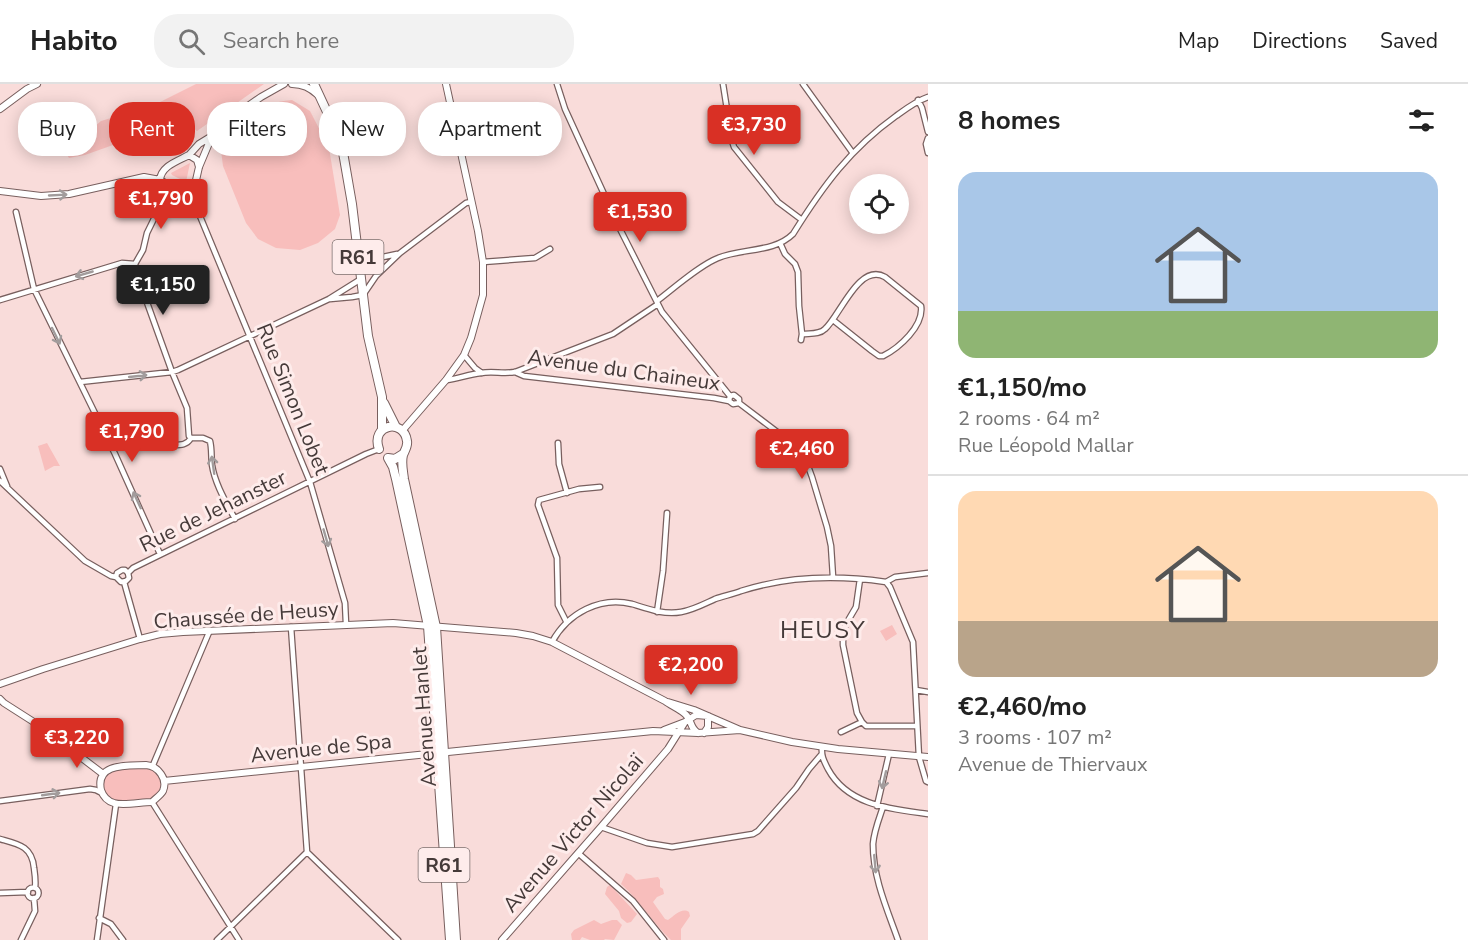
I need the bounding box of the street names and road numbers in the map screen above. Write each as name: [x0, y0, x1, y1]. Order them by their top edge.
road number: R61: [332, 240, 384, 274]
street label: Rue Simon Lobet: [250, 319, 336, 479]
street label: Avenue du Chaineux: [526, 343, 722, 397]
street label: Rue de Jehanster: [135, 463, 292, 559]
street label: Chaussée de Heusy: [153, 595, 340, 635]
street label: Avenue Hanlet: [405, 645, 443, 788]
street label: Avenue de Spa: [249, 727, 393, 769]
street label: Avenue Victor Nicolaï: [496, 747, 650, 918]
road number: R61: [418, 848, 470, 882]

